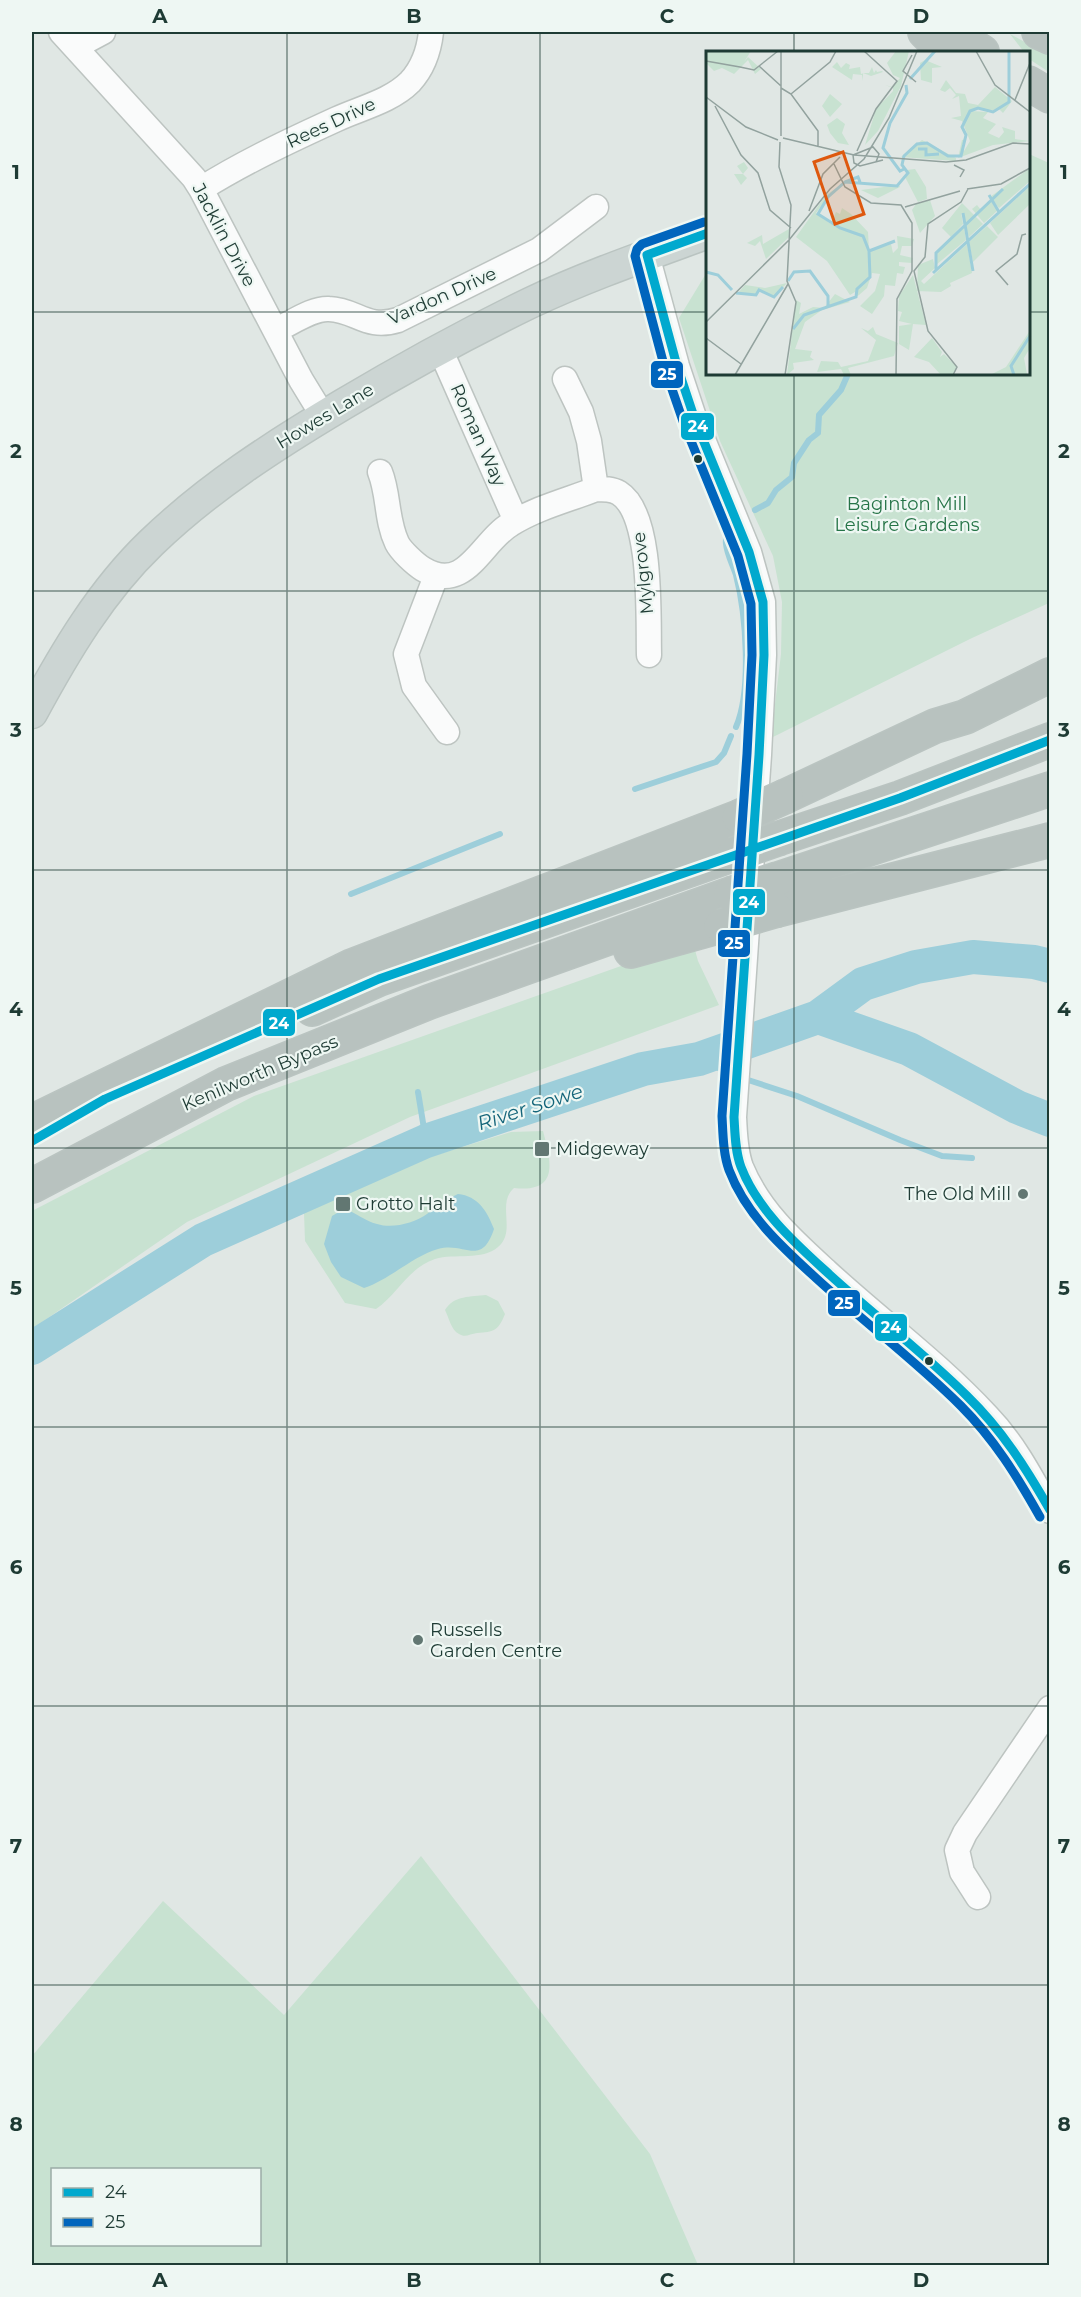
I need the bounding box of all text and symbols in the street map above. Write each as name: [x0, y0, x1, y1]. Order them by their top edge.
text: A: [151, 4, 168, 28]
text: B: [406, 4, 422, 28]
text: C: [660, 4, 675, 28]
text: D: [913, 4, 929, 28]
inset map: [706, 51, 1030, 375]
street label: Rees Drive: [283, 93, 379, 153]
text: 1: [12, 160, 20, 184]
text: 1: [1060, 160, 1068, 184]
street label: Jacklin Drive: [187, 179, 261, 291]
street label: Vardon Drive: [384, 262, 500, 330]
line badge: 25: [650, 360, 684, 389]
text: 25: [658, 365, 677, 384]
street label: Howes Lane: [272, 378, 378, 454]
street label: Roman Way: [446, 380, 511, 490]
line badge: 24: [680, 412, 715, 441]
text: 24: [688, 417, 708, 436]
text: 2: [10, 439, 22, 463]
text: 2: [1058, 439, 1070, 463]
unlabelled marker: [692, 453, 704, 465]
park label: Baginton Mill Leisure Gardens: [834, 493, 980, 536]
street label: Mylgrove: [628, 531, 658, 615]
text: 3: [9, 718, 22, 742]
text: 3: [1057, 718, 1070, 742]
line badge: 24: [732, 888, 766, 916]
text: 24: [739, 893, 759, 912]
line badge: 25: [717, 929, 751, 958]
text: 25: [725, 934, 744, 953]
text: 4: [9, 997, 23, 1021]
text: 4: [1057, 997, 1071, 1021]
line badge: 24: [262, 1008, 296, 1037]
text: 24: [269, 1014, 289, 1033]
street label: Kenilworth Bypass: [179, 1030, 341, 1116]
water label: River Sowe: [474, 1079, 586, 1135]
place label: Midgeway: [556, 1138, 649, 1160]
marker: Midgeway: [533, 1140, 551, 1158]
place label: The Old Mill: [904, 1183, 1011, 1205]
marker: The Old Mill: [1016, 1187, 1030, 1201]
place label: Grotto Halt: [356, 1193, 455, 1215]
marker: Grotto Halt: [334, 1195, 352, 1213]
text: 5: [10, 1276, 22, 1300]
text: 5: [1058, 1276, 1070, 1300]
line badge: 25: [827, 1289, 861, 1317]
text: 25: [835, 1294, 854, 1313]
line badge: 24: [874, 1313, 908, 1342]
text: 24: [881, 1318, 901, 1337]
unlabelled marker: [923, 1355, 935, 1367]
text: 6: [10, 1555, 23, 1579]
text: 6: [1058, 1555, 1071, 1579]
place label: Russells Garden Centre: [430, 1619, 562, 1662]
marker: Russells Garden Centre: [411, 1633, 425, 1647]
text: 7: [10, 1834, 22, 1858]
text: 7: [1058, 1834, 1070, 1858]
text: 8: [9, 2112, 23, 2136]
text: 8: [1057, 2112, 1071, 2136]
legend: [51, 2168, 261, 2246]
text: 24: [105, 2181, 127, 2203]
text: 25: [105, 2211, 125, 2233]
text: A: [151, 2268, 168, 2292]
text: B: [406, 2268, 422, 2292]
text: C: [660, 2268, 675, 2292]
text: D: [913, 2268, 929, 2292]

